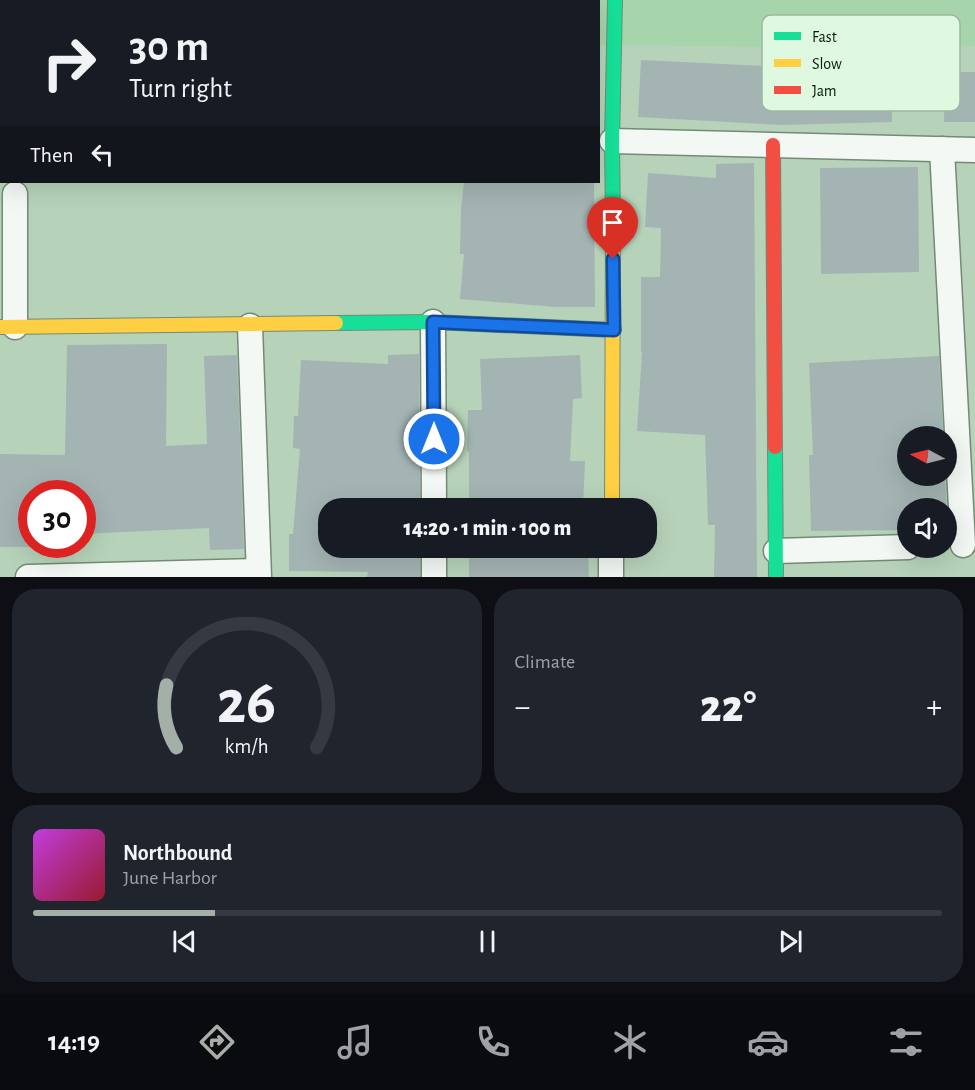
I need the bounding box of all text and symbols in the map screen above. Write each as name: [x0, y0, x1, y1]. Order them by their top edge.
legend: [762, 15, 960, 111]
icon: right: [30, 24, 108, 102]
text: 30 m: [129, 26, 209, 68]
text: Fast: [812, 29, 837, 45]
text: Slow: [812, 56, 842, 72]
text: Turn right: [129, 75, 232, 102]
text: Jam: [812, 83, 837, 99]
icon: left: [86, 138, 119, 171]
text: Then: [30, 144, 74, 166]
pin: [587, 197, 638, 259]
icon: arrive: [596, 206, 629, 239]
position arrow: [402, 407, 466, 471]
north arrow: [897, 426, 957, 486]
map controls: [897, 426, 957, 558]
speed limit sign: 30: [18, 480, 96, 558]
button: sound: [897, 498, 957, 558]
text: 14:20 · 1 min · 100 m: [404, 517, 571, 539]
text: Climate: [515, 652, 575, 672]
text: 26: [217, 672, 277, 734]
text: 22°: [700, 685, 756, 730]
text: −: [515, 691, 530, 724]
text: +: [926, 691, 942, 724]
text: km/h: [225, 736, 269, 757]
text: Northbound: [123, 842, 232, 864]
text: June Harbor: [123, 868, 217, 888]
icon: previous: [168, 925, 201, 958]
icon: pause: [471, 925, 504, 958]
icon: next: [774, 925, 807, 958]
icon: directions: [196, 1021, 238, 1063]
icon: music: [334, 1021, 376, 1063]
icon: phone: [472, 1021, 514, 1063]
icon: climate: [609, 1021, 651, 1063]
icon: car: [747, 1021, 789, 1063]
icon: filters: [885, 1021, 927, 1063]
text: 14:19: [48, 1028, 100, 1055]

